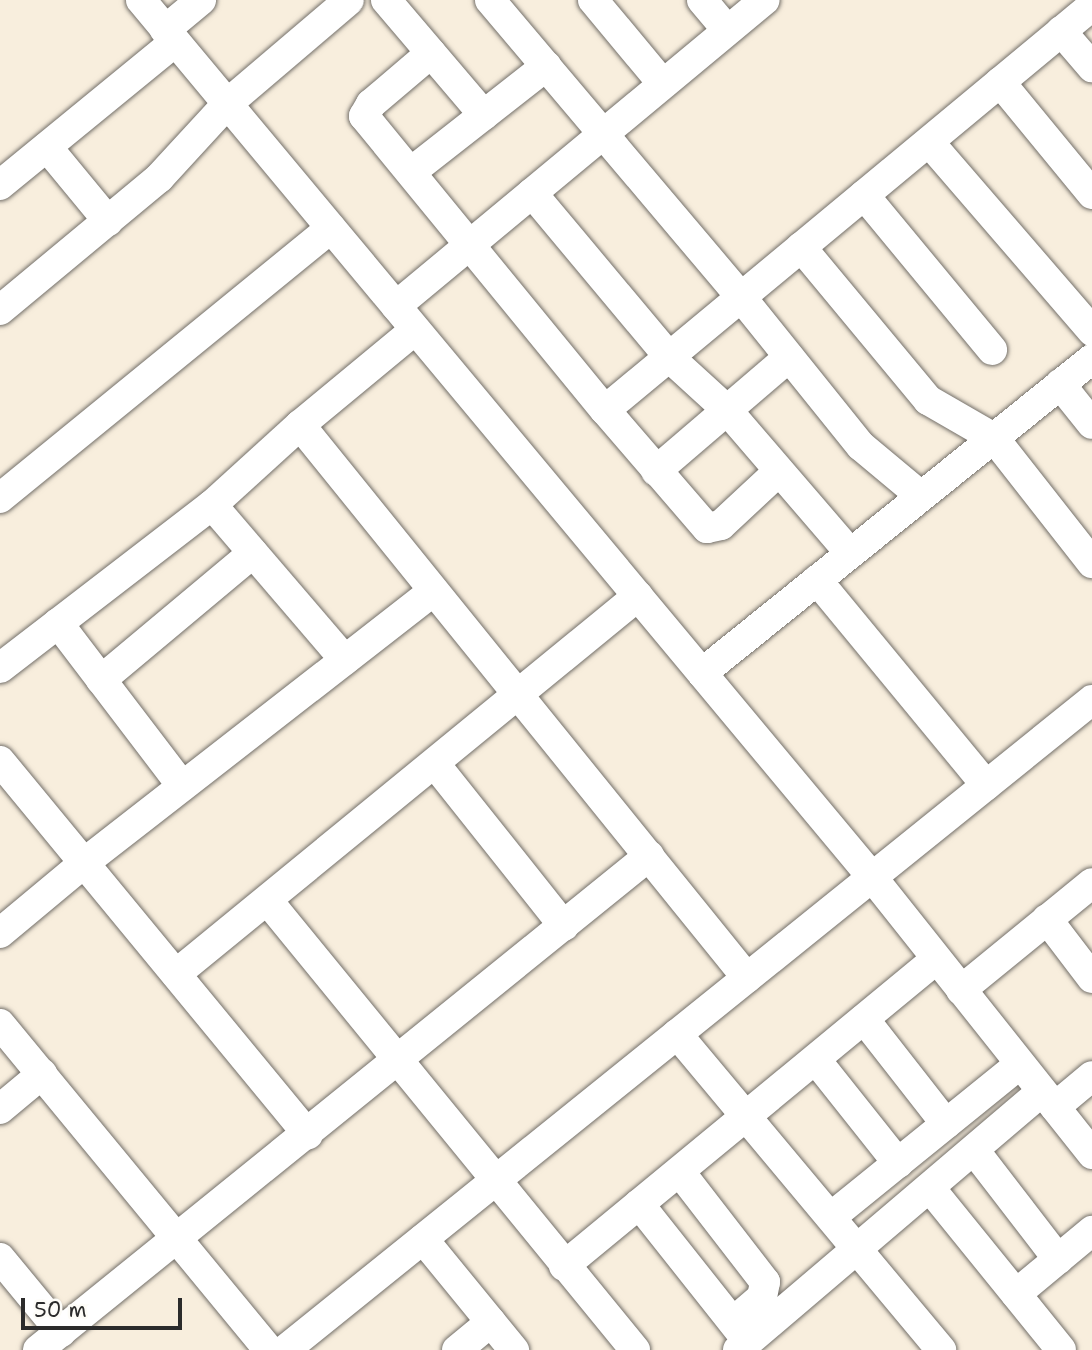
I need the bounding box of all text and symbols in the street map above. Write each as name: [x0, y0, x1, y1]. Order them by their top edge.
scale bar: [24, 1284, 186, 1328]
text: 50 m: [34, 1296, 87, 1324]

